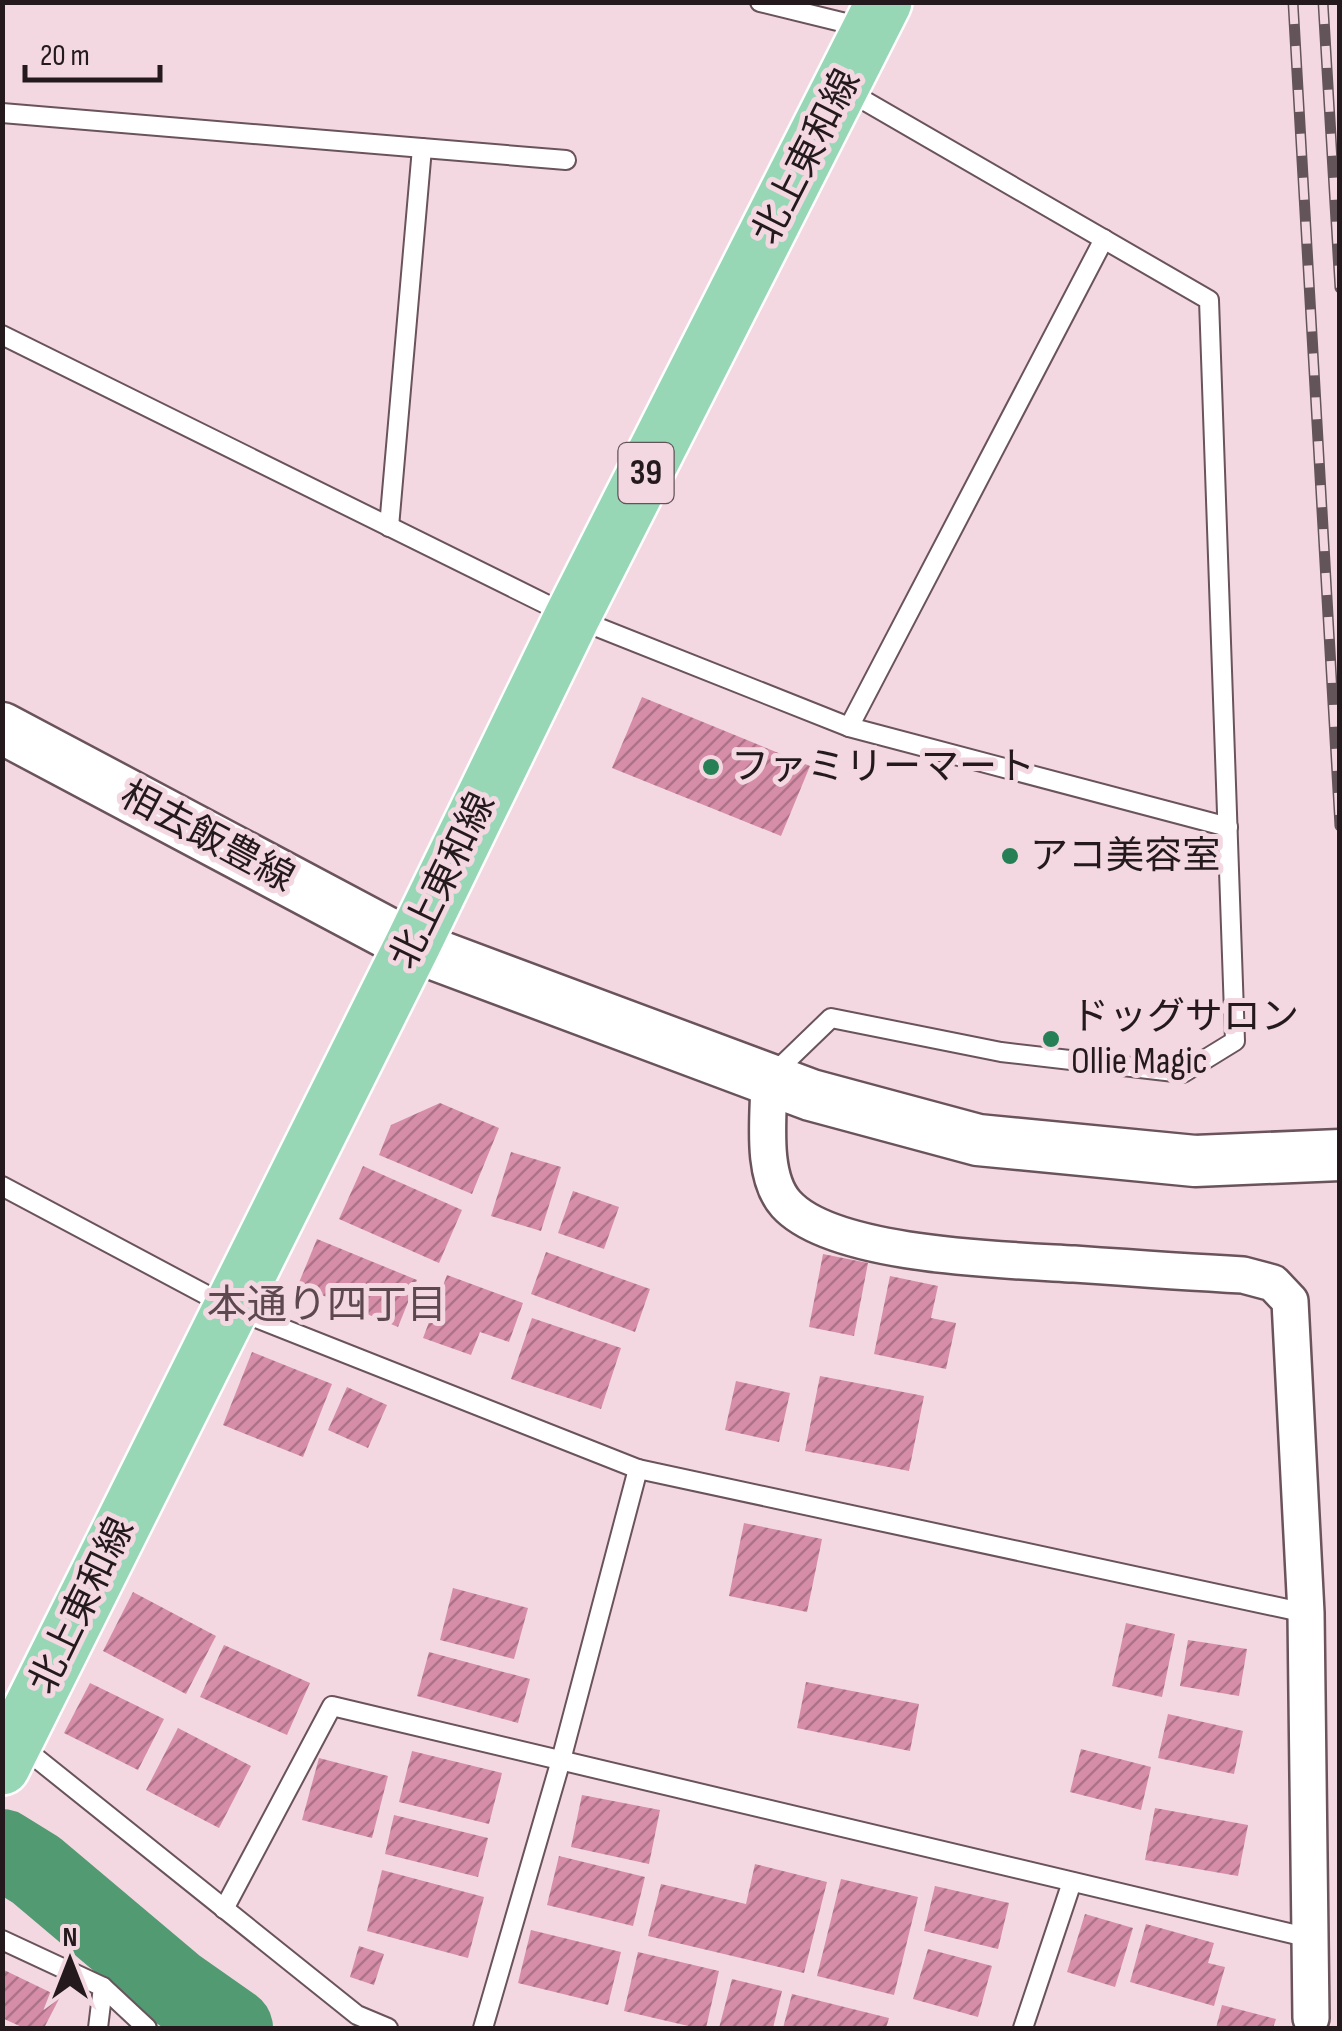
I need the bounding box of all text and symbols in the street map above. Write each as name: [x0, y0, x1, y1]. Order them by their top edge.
scale bar: [25, 20, 160, 82]
text: 20 m: [40, 38, 90, 74]
street label: 北上東和線: [744, 62, 870, 252]
road number: 39: [618, 443, 674, 503]
place label: ファミリーマート: [731, 745, 1035, 790]
marker: ファミリーマート: [700, 756, 722, 778]
street label: 相去飯豊線: [113, 773, 301, 901]
street label: 北上東和線: [381, 786, 505, 976]
place label: アコ美容室: [1030, 834, 1220, 879]
marker: アコ美容室: [999, 845, 1021, 867]
place label: ドッグサロン Ollie Magic: [1071, 995, 1299, 1084]
marker: ドッグサロン Ollie Magic: [1040, 1028, 1062, 1050]
district label: 本通り四丁目: [207, 1282, 447, 1330]
street label: 北上東和線: [20, 1511, 144, 1701]
north arrow: [20, 1911, 120, 2011]
text: N: [63, 1921, 77, 1954]

